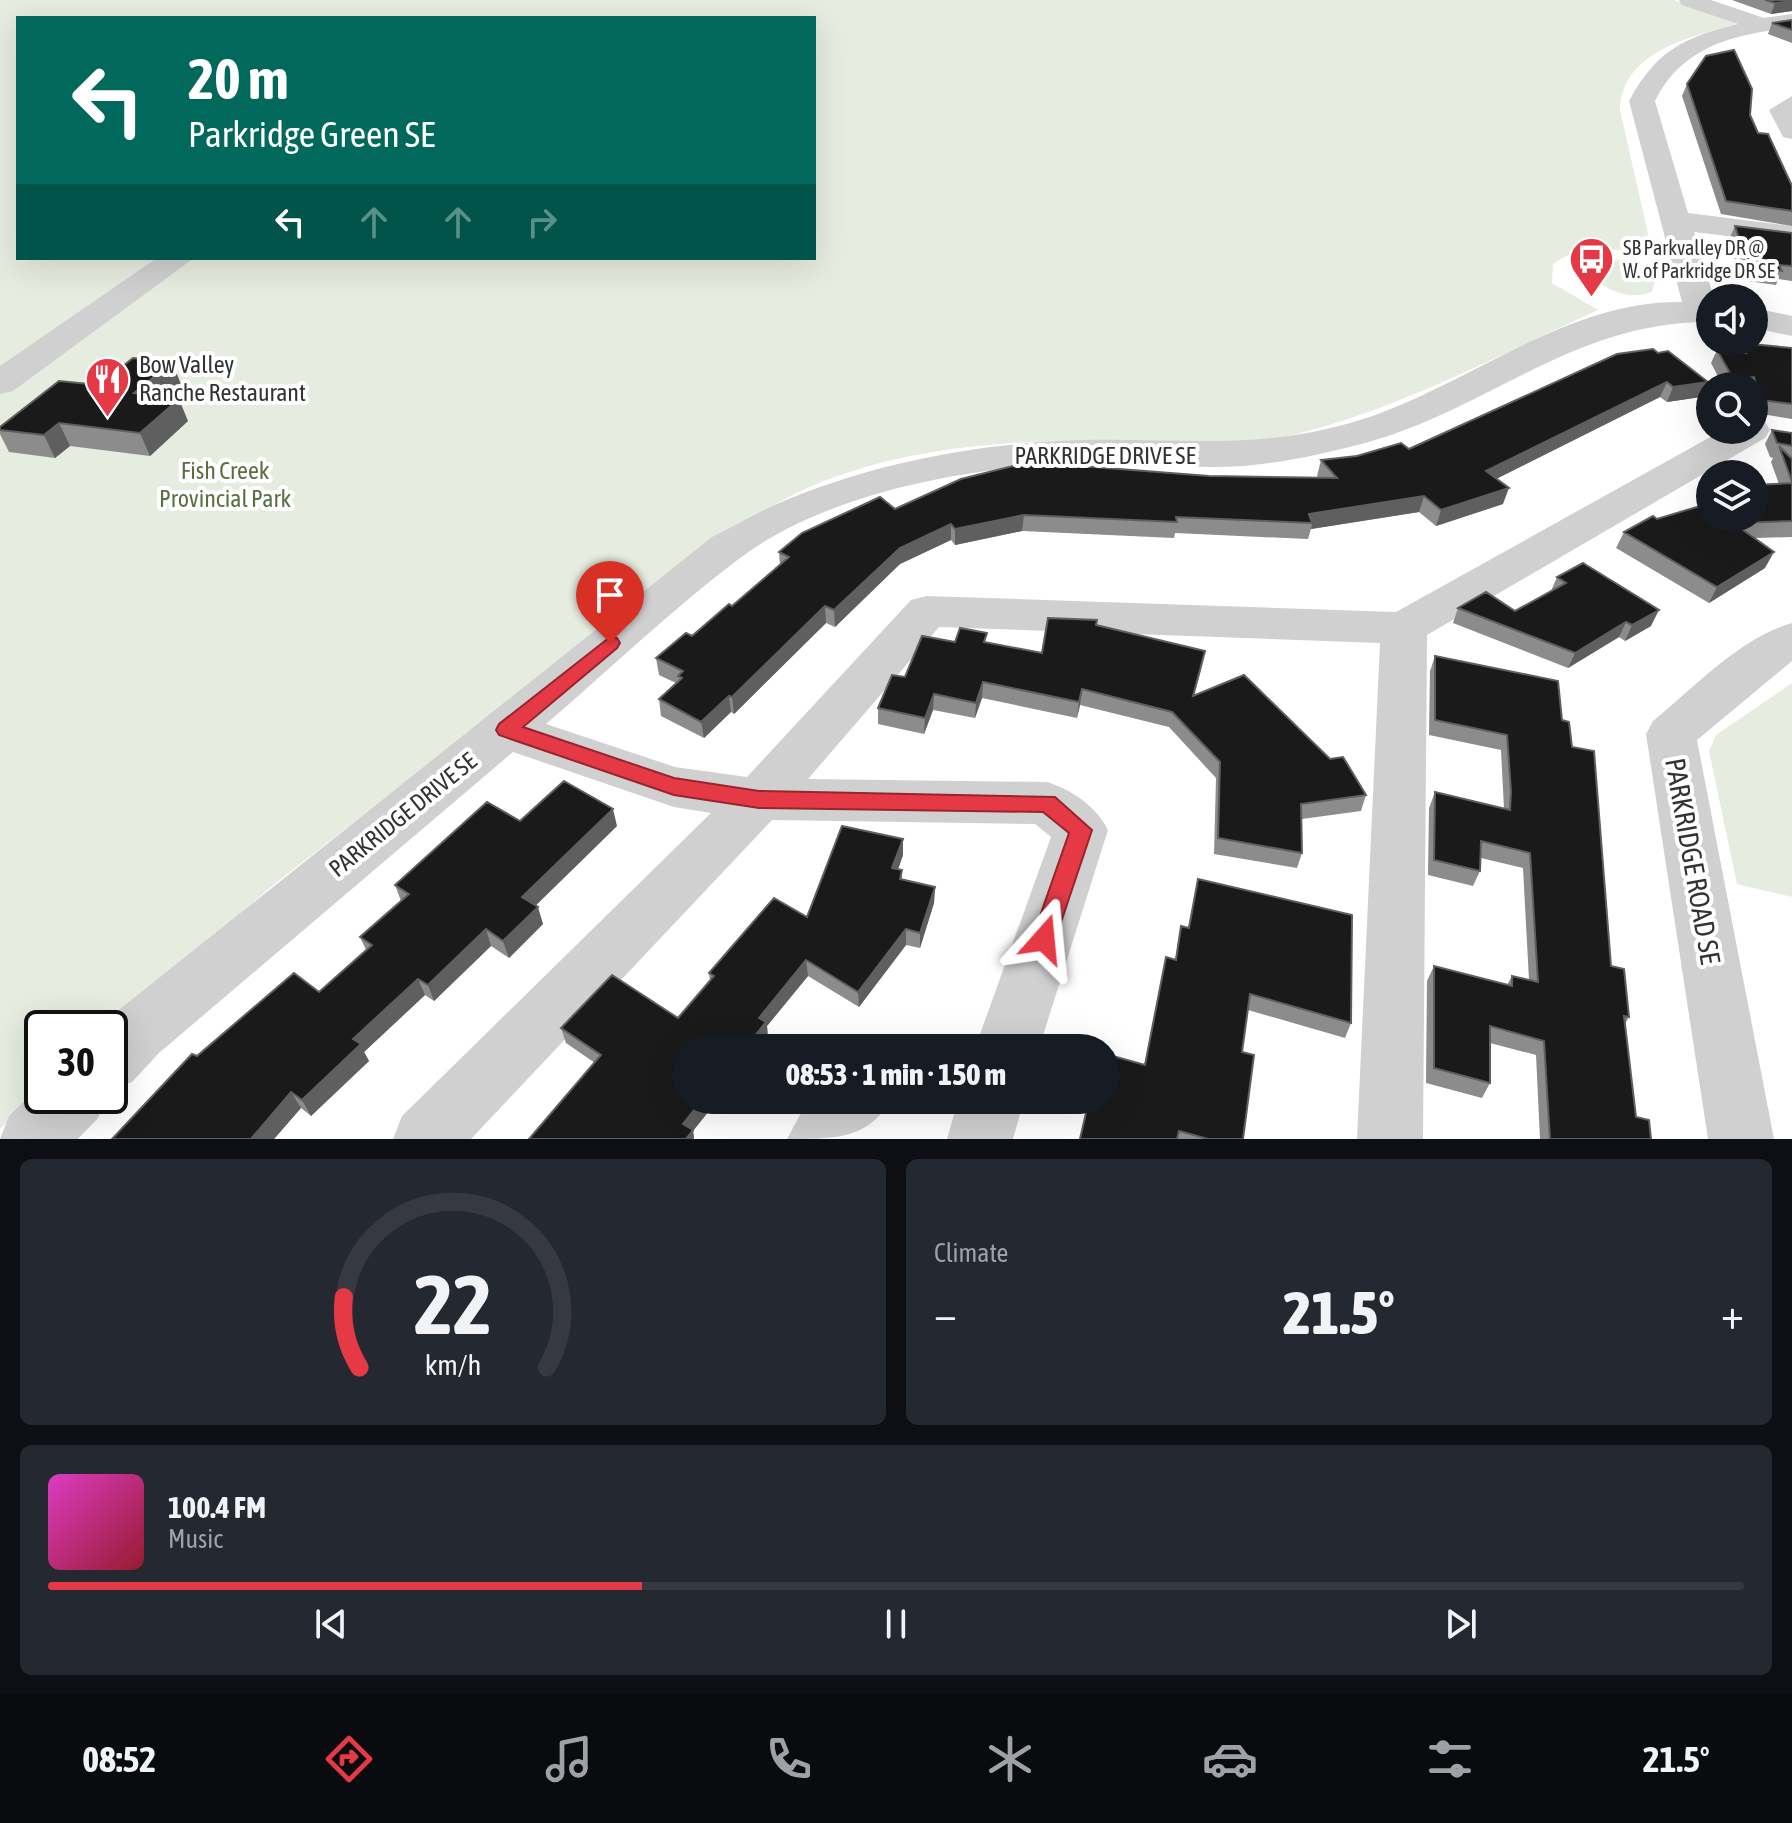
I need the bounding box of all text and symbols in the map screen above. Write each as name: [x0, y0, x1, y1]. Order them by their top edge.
text: 20 m: [188, 47, 289, 111]
icon: left: [56, 48, 160, 152]
text: Parkridge Green SE: [188, 113, 435, 155]
icon: left: [268, 200, 312, 244]
icon: ahead: [352, 200, 396, 244]
icon: ahead: [436, 200, 480, 244]
icon: right: [520, 200, 564, 244]
bus stop icon: SB Parkvalley DR @ W. of Parkridge DR SE: [1568, 235, 1616, 298]
place label: SB Parkvalley DR @ W. of Parkridge DR SE: [1623, 236, 1775, 282]
map controls: [1696, 284, 1768, 532]
button: sound: [1696, 284, 1768, 356]
place label: Bow Valley Ranche Restaurant: [139, 351, 306, 406]
restaurant icon: Bow Valley Ranche Restaurant: [84, 355, 132, 418]
button: search: [1696, 372, 1768, 444]
street label: PARKRIDGE DRIVE SE: [1014, 442, 1196, 469]
park label: Fish Creek Provincial Park: [159, 457, 292, 512]
button: layers: [1696, 460, 1768, 532]
pin: [576, 561, 644, 643]
icon: arrive: [588, 573, 632, 617]
street label: PARKRIDGE DRIVE SE: [324, 747, 482, 882]
street label: PARKRIDGE ROAD SE: [1659, 756, 1727, 966]
position arrow: [1002, 897, 1086, 981]
speed limit sign: 30: [24, 1010, 128, 1114]
text: 08:53 · 1 min · 150 m: [786, 1057, 1006, 1091]
text: Climate: [934, 1238, 1008, 1268]
text: 22: [414, 1256, 492, 1352]
text: 21.5°: [1283, 1278, 1395, 1347]
text: −: [934, 1288, 957, 1338]
text: +: [1721, 1288, 1744, 1338]
text: km/h: [425, 1348, 481, 1381]
text: 100.4 FM: [168, 1490, 266, 1524]
text: Music: [168, 1524, 223, 1554]
icon: previous: [309, 1602, 353, 1646]
icon: pause: [874, 1602, 918, 1646]
icon: next: [1439, 1602, 1483, 1646]
icon: directions: [321, 1731, 377, 1787]
icon: music: [541, 1731, 597, 1787]
icon: phone: [761, 1731, 817, 1787]
icon: climate: [982, 1731, 1038, 1787]
icon: car: [1202, 1731, 1258, 1787]
icon: filters: [1422, 1731, 1478, 1787]
text: 08:52: [82, 1738, 156, 1780]
text: 21.5°: [1643, 1738, 1710, 1780]

